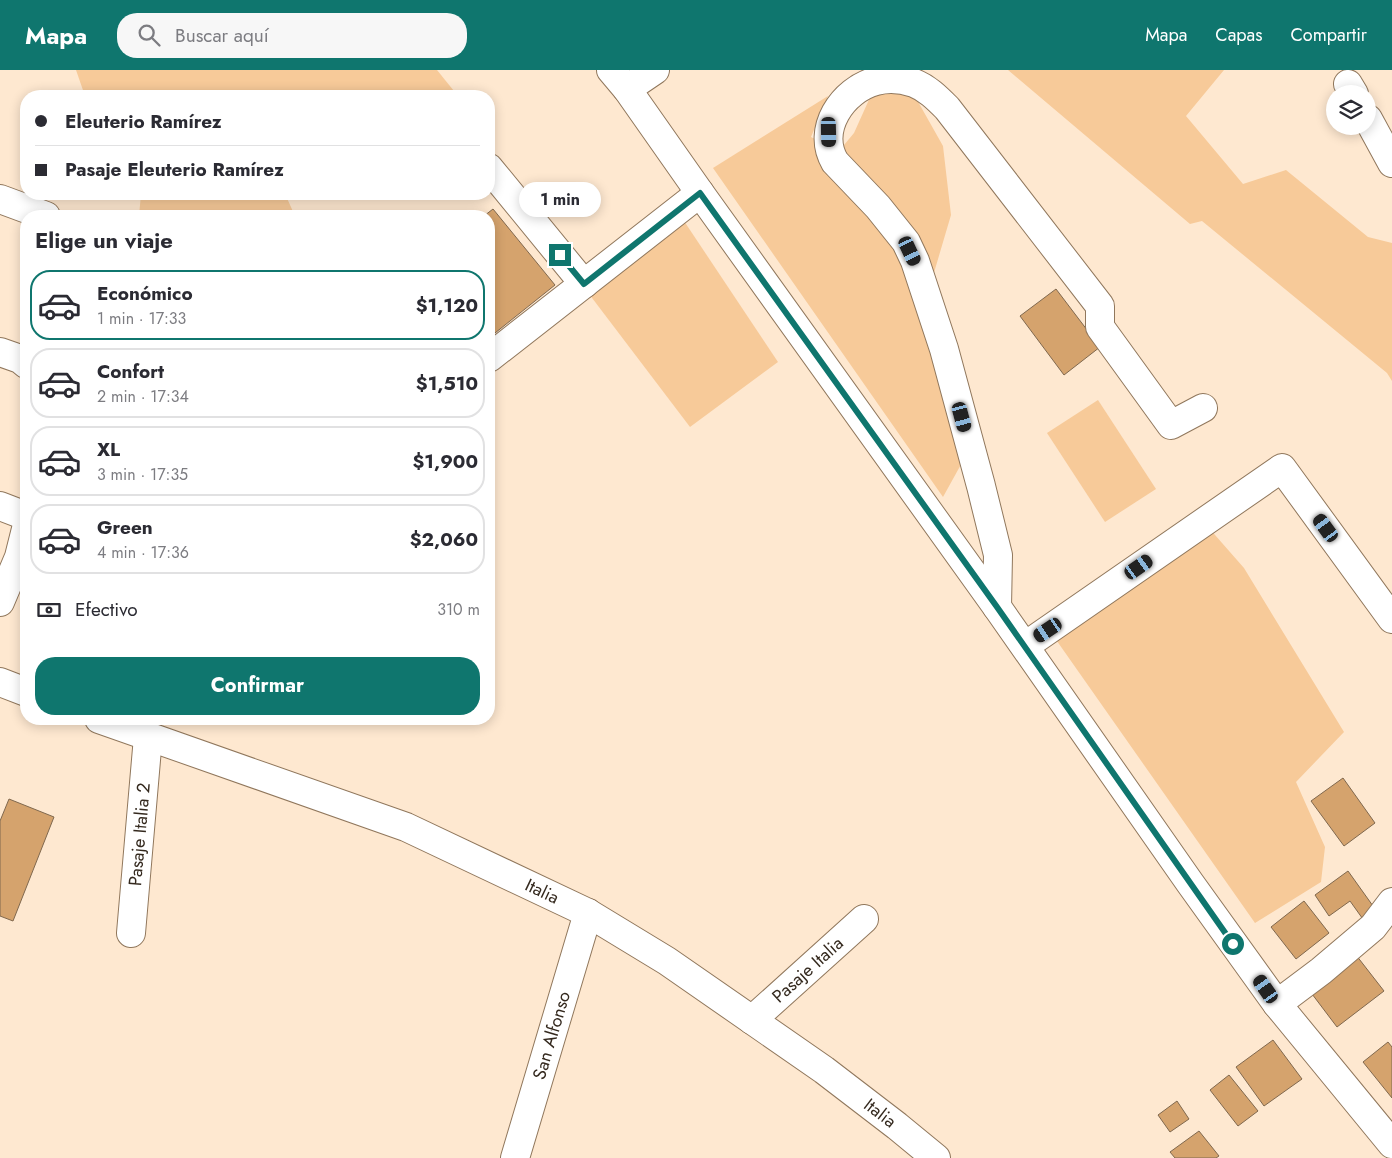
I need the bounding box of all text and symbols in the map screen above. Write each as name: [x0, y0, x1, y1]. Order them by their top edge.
search box: [117, 13, 467, 58]
text: Mapa: [25, 18, 87, 53]
icon: search: [135, 21, 163, 49]
text: Buscar aquí: [175, 22, 269, 49]
text: Mapa: [1145, 22, 1187, 48]
text: Capas: [1215, 22, 1263, 48]
text: Compartir: [1291, 22, 1367, 48]
map controls: [1326, 85, 1376, 135]
button: layers: [1326, 85, 1376, 135]
text: Eleuterio Ramírez: [65, 108, 222, 135]
car: [821, 117, 836, 147]
text: Pasaje Eleuterio Ramírez: [65, 156, 284, 183]
callout: 1 min: [519, 182, 601, 218]
text: 1 min: [540, 188, 580, 211]
text: Elige un viaje: [35, 224, 173, 256]
car: [896, 234, 923, 268]
route end: [549, 244, 571, 266]
text: Económico: [97, 280, 193, 307]
icon: car: [37, 283, 82, 328]
text: $1,120: [416, 292, 478, 319]
text: 1 min · 17:33: [97, 307, 186, 330]
text: Confort: [97, 358, 164, 385]
icon: car: [37, 361, 82, 406]
text: $1,510: [416, 370, 478, 397]
text: 2 min · 17:34: [97, 385, 189, 408]
car: [950, 401, 973, 433]
text: XL: [97, 436, 120, 463]
icon: car: [37, 439, 82, 484]
text: $1,900: [412, 448, 478, 475]
text: 3 min · 17:35: [97, 463, 188, 486]
car: [1311, 511, 1340, 545]
text: Green: [97, 514, 153, 541]
icon: car: [37, 517, 82, 562]
text: $2,060: [410, 526, 478, 553]
text: 4 min · 17:36: [97, 541, 189, 564]
car: [1122, 552, 1155, 582]
icon: cash: [35, 596, 63, 624]
text: Efectivo: [75, 596, 138, 623]
text: 310 m: [437, 598, 480, 621]
car: [1031, 615, 1064, 645]
button: Confirmar: [35, 657, 480, 715]
street label: Pasaje Italia 2: [122, 782, 157, 887]
street label: Italia: [521, 872, 563, 911]
street label: Pasaje Italia: [766, 931, 849, 1009]
route start: [1222, 933, 1244, 955]
car: [1251, 972, 1280, 1006]
street label: San Alfonso: [526, 988, 577, 1083]
street label: Italia: [858, 1092, 902, 1134]

